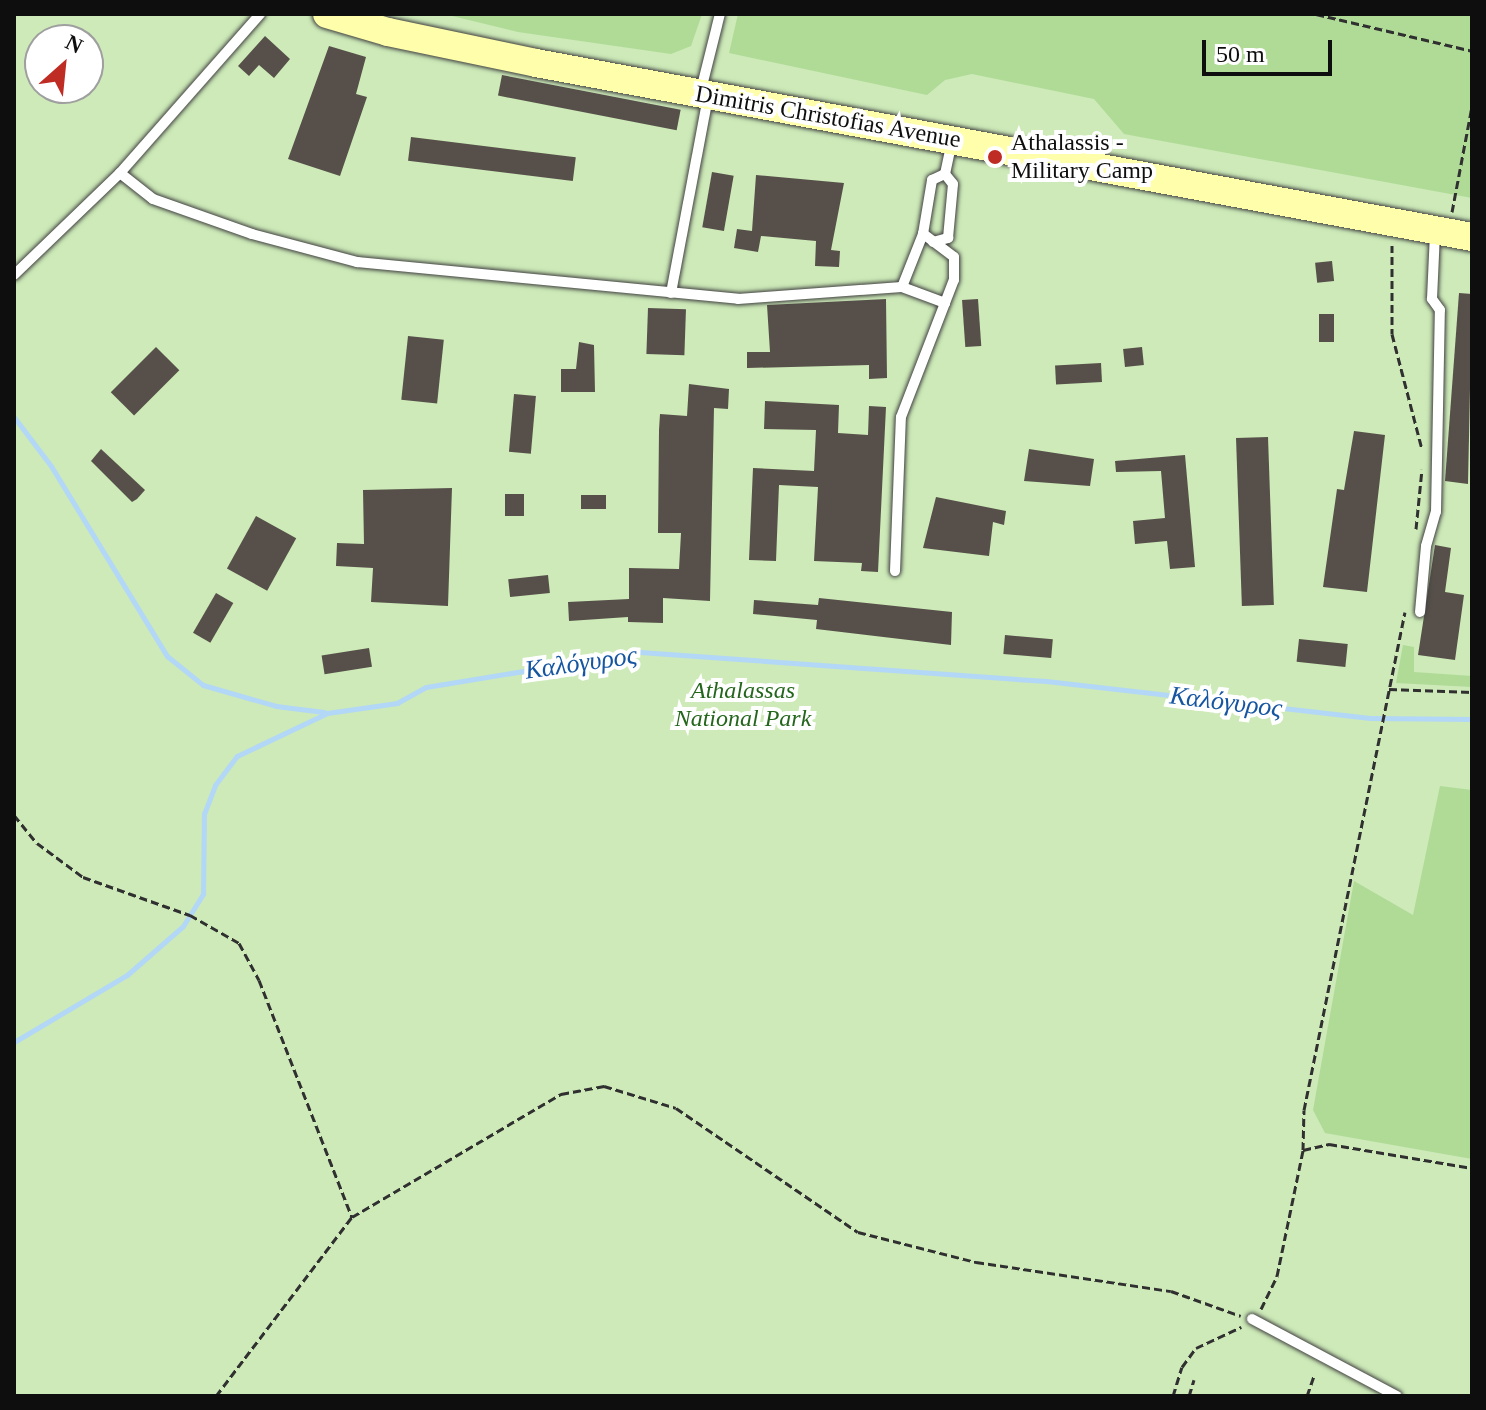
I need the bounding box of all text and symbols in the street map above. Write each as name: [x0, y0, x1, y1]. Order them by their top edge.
north arrow: [24, 24, 104, 104]
scale bar: [1206, 24, 1336, 74]
text: N: [61, 29, 87, 59]
text: 50 m: [1216, 41, 1265, 67]
street label: Dimitris Christofias Avenue: [692, 79, 964, 155]
place label: Athalassis - Military Camp: [1011, 129, 1153, 185]
marker: Athalassis - Military Camp: [986, 148, 1004, 166]
water label: Καλόγυρος: [523, 640, 639, 686]
park label: Athalassas National Park: [675, 677, 811, 733]
water label: Καλόγυρος: [1168, 680, 1284, 724]

